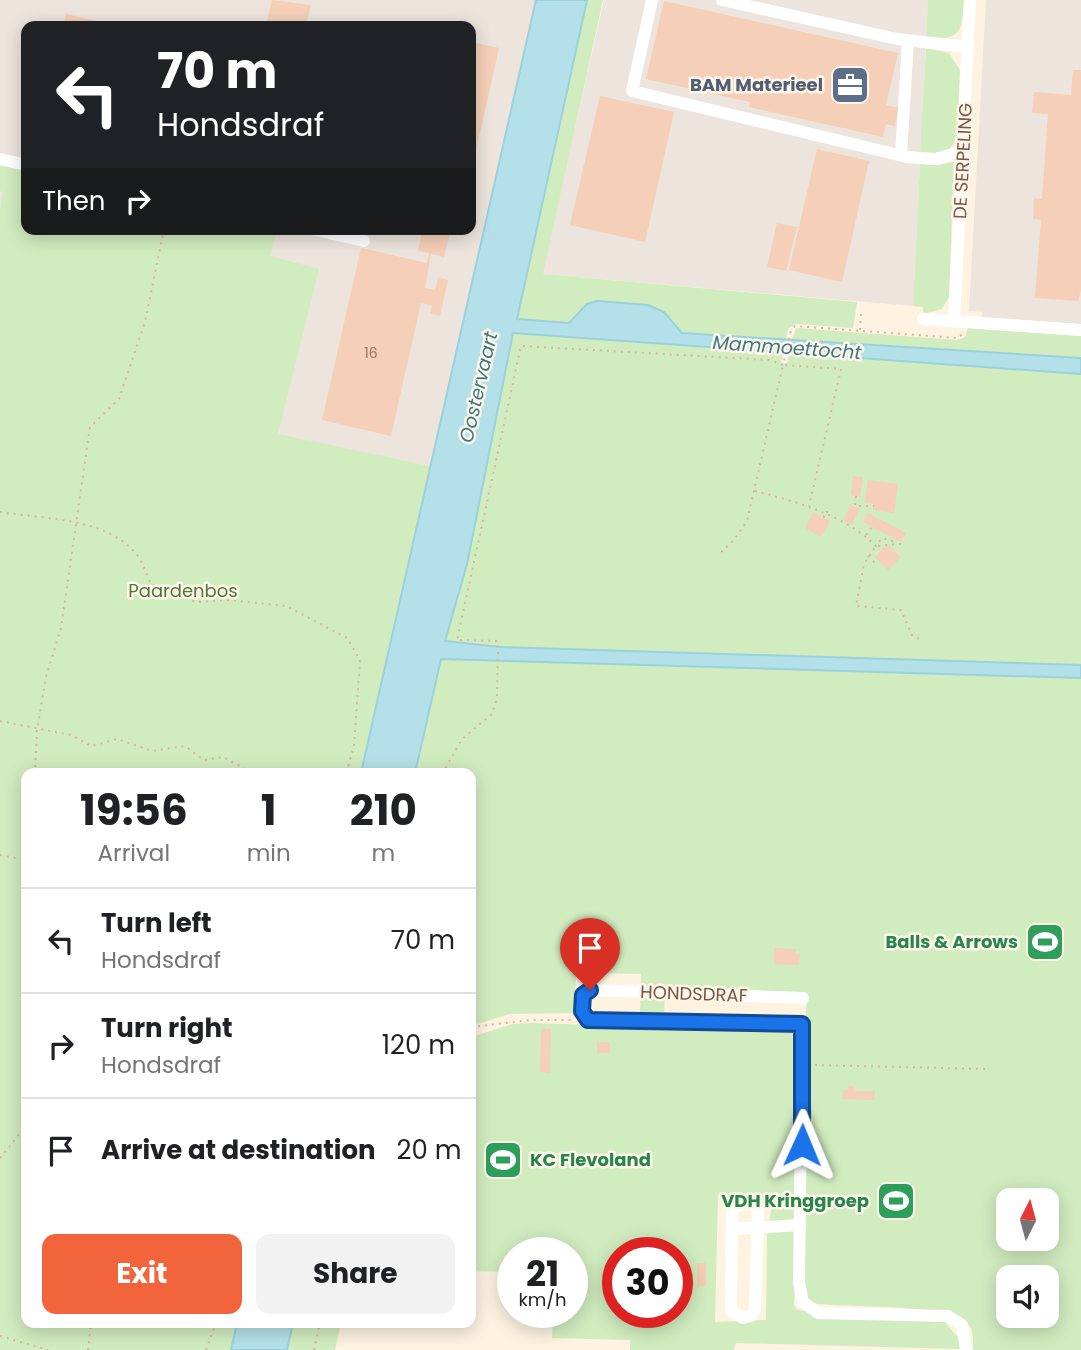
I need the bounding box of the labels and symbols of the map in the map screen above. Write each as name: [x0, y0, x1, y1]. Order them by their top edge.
office icon: BAM Materieel: [829, 64, 871, 106]
place label: BAM Materieel: [690, 72, 823, 97]
street label: DE SERPELING: [947, 102, 978, 220]
water label: Oostervaart: [453, 328, 505, 445]
water label: Mammoettocht: [712, 329, 863, 366]
house number: 16: [364, 343, 378, 363]
park label: Paardenbos: [128, 578, 238, 603]
pin: [560, 918, 620, 990]
sports icon: Balls & Arrows: [1024, 921, 1066, 963]
place label: Balls & Arrows: [885, 929, 1018, 954]
street label: HONDSDRAF: [640, 979, 748, 1008]
position arrow: [765, 1108, 839, 1182]
sports icon: KC Flevoland: [482, 1139, 524, 1181]
place label: KC Flevoland: [530, 1147, 651, 1172]
sports icon: VDH Kringgroep: [875, 1180, 917, 1222]
place label: VDH Kringgroep: [721, 1188, 869, 1213]
north arrow: [996, 1188, 1059, 1251]
speed limit sign: 30: [602, 1237, 693, 1328]

